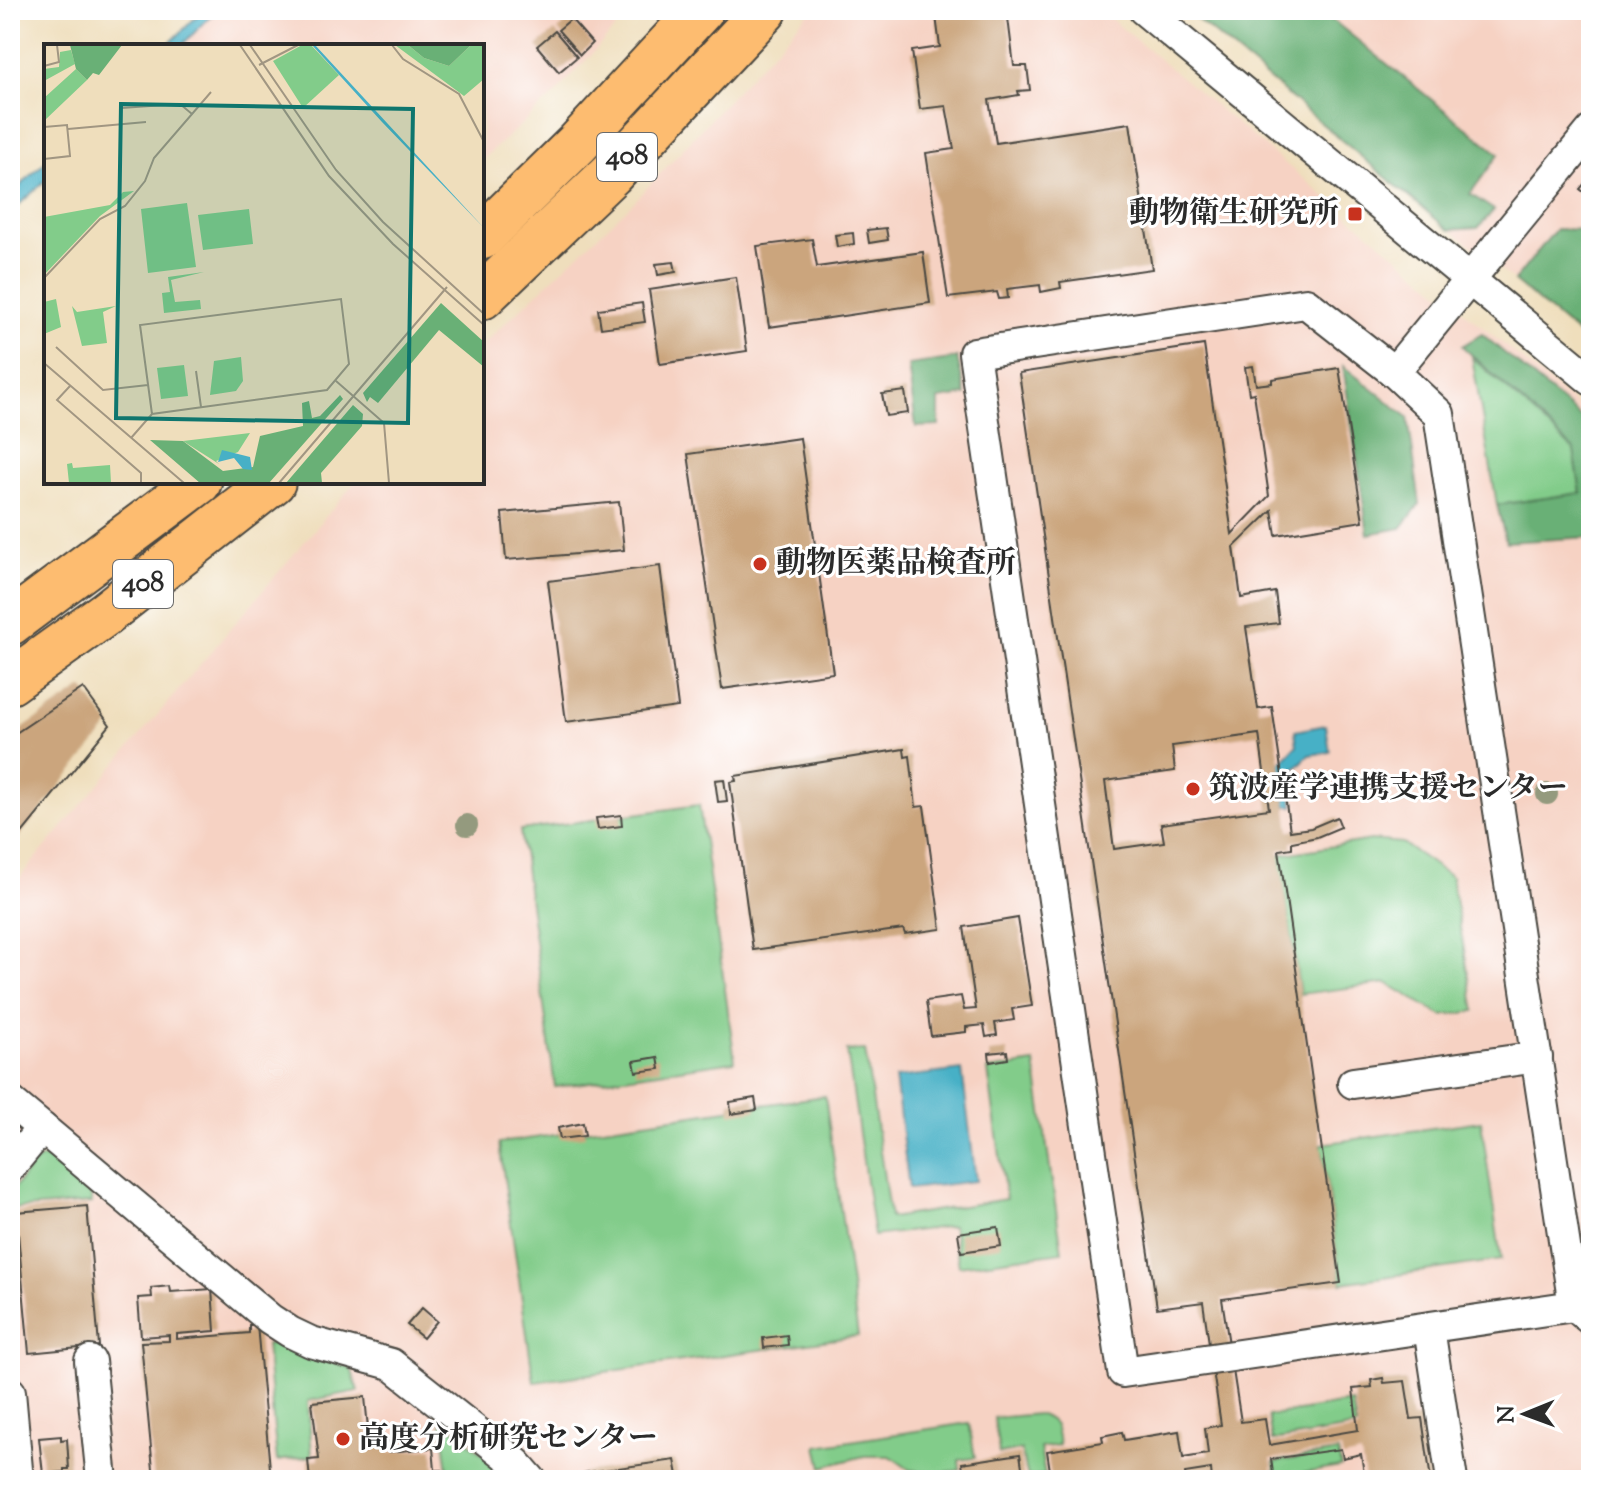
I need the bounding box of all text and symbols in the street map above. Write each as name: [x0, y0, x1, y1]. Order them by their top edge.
inset map: [44, 44, 484, 484]
road number: 408: [597, 133, 657, 181]
place label: 動物衛生研究所: [1129, 193, 1339, 236]
marker: 動物衛生研究所: [1346, 205, 1364, 223]
place label: 動物医薬品検査所: [776, 543, 1016, 586]
marker: 動物医薬品検査所: [751, 555, 769, 573]
road number: 408: [113, 560, 173, 608]
place label: 筑波産学連携支援センター: [1209, 768, 1568, 811]
marker: 筑波産学連携支援センター: [1184, 780, 1202, 798]
north arrow: [1485, 1374, 1565, 1454]
text: N: [1492, 1405, 1524, 1423]
place label: 高度分析研究センター: [359, 1418, 658, 1461]
marker: 高度分析研究センター: [334, 1430, 352, 1448]

